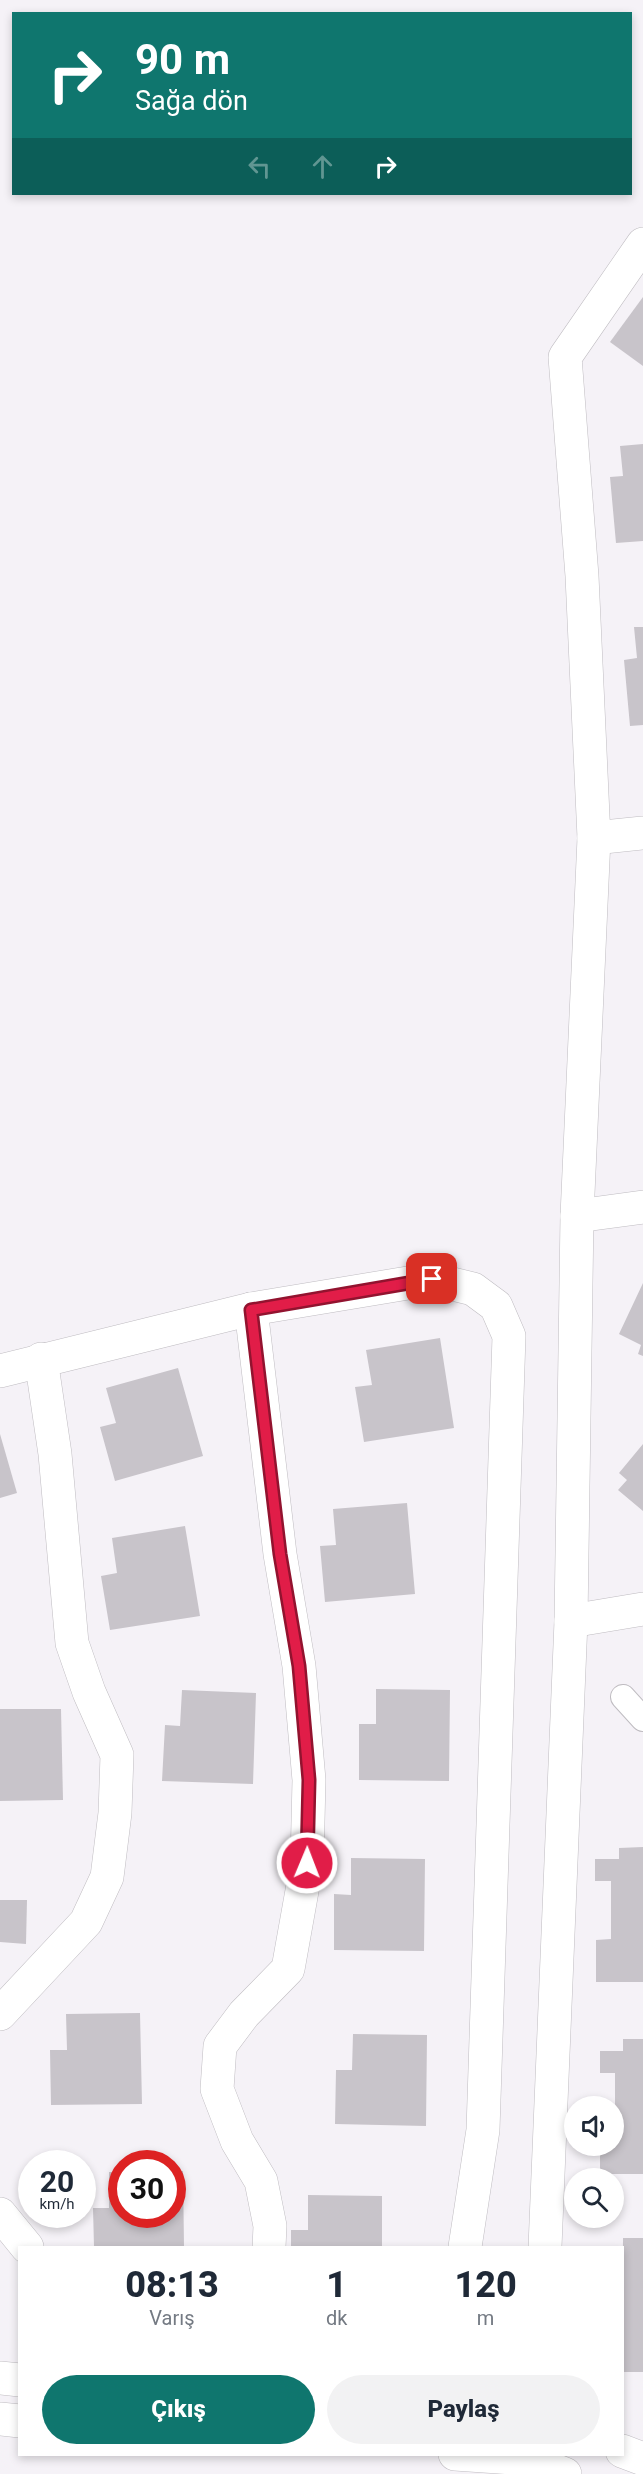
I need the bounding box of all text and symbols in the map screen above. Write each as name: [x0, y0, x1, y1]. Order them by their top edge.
text: 90 m: [135, 35, 230, 84]
icon: right: [36, 36, 114, 114]
text: Sağa dön: [135, 85, 248, 117]
icon: left: [243, 150, 276, 183]
icon: ahead: [306, 150, 339, 183]
icon: right: [369, 150, 402, 183]
pin: [406, 1253, 457, 1304]
icon: arrive: [415, 1262, 448, 1295]
position arrow: [275, 1831, 339, 1895]
map controls: [564, 2096, 624, 2228]
button: sound: [564, 2096, 624, 2156]
speed limit sign: 30: [108, 2150, 186, 2228]
text: 20: [40, 2164, 74, 2199]
button: search: [564, 2168, 624, 2228]
text: km/h: [39, 2195, 75, 2213]
text: 08:13: [125, 2264, 219, 2306]
text: 1: [326, 2264, 347, 2306]
text: 120: [455, 2264, 517, 2306]
text: Varış: [149, 2306, 195, 2330]
text: dk: [326, 2306, 347, 2330]
text: m: [477, 2306, 494, 2330]
button: Çıkış: [42, 2375, 315, 2444]
button: Paylaş: [327, 2375, 600, 2444]

